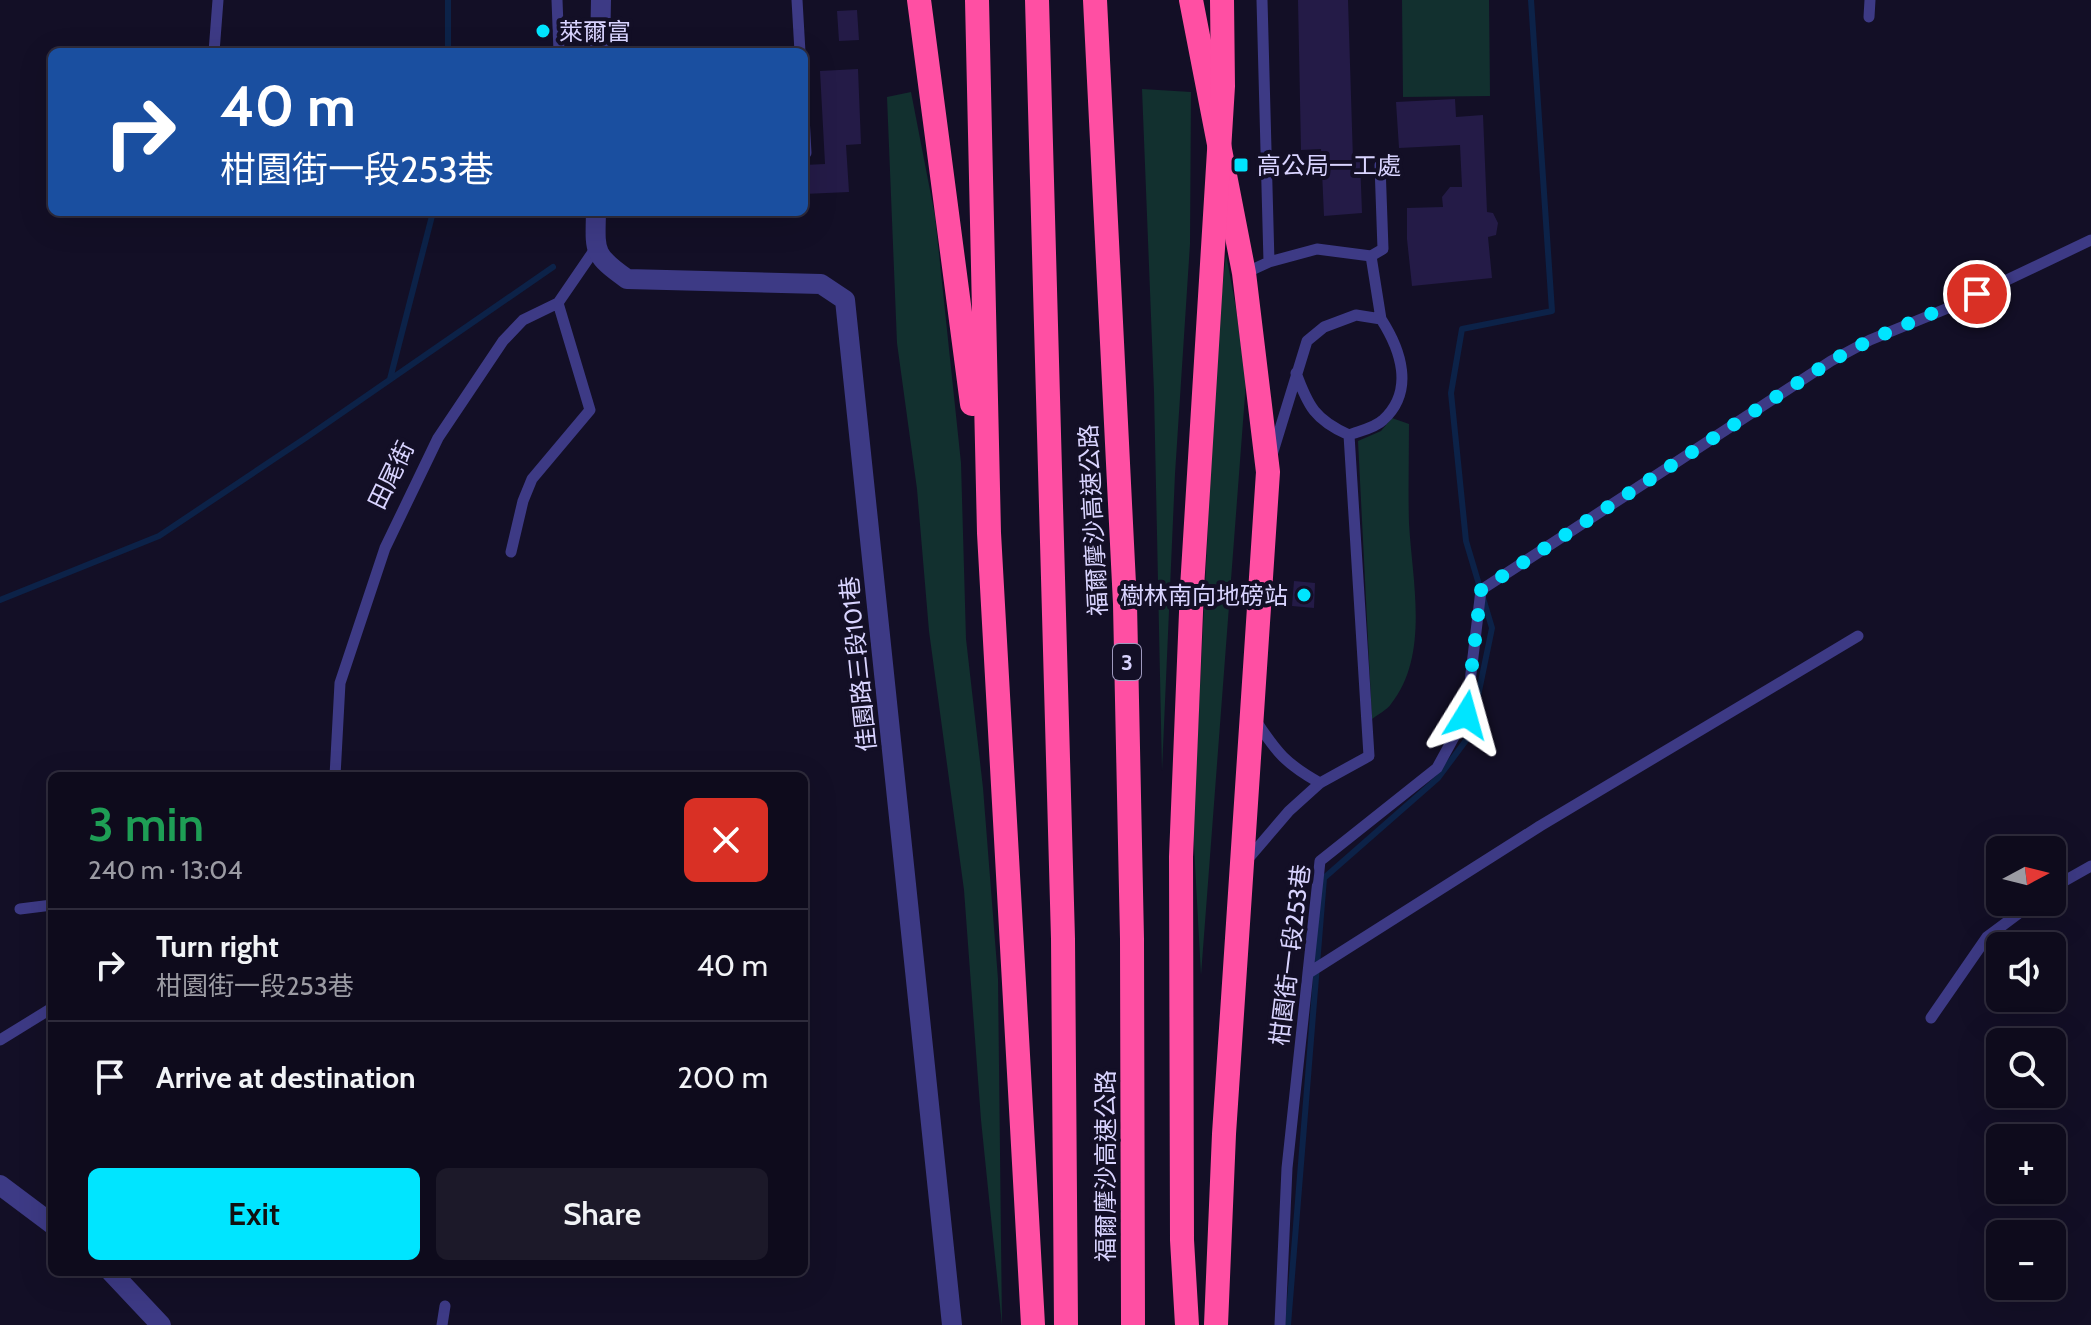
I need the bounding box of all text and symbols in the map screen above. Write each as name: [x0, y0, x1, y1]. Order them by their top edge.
place label: 萊爾富: [559, 17, 631, 46]
marker: 萊爾富: [534, 22, 552, 40]
text: 40 m: [220, 72, 356, 140]
icon: right: [88, 80, 192, 184]
text: 柑園街一段253巷: [220, 147, 494, 191]
place label: 高公局一工處: [1257, 151, 1401, 180]
marker: 高公局一工處: [1232, 156, 1250, 174]
pin: [1943, 260, 2011, 328]
icon: arrive: [1955, 272, 1999, 316]
street label: 福爾摩沙高速公路: [1073, 423, 1113, 617]
street label: 田尾街: [362, 436, 420, 514]
street label: 佳園路三段101巷: [834, 575, 882, 753]
place label: 樹林南向地磅站: [1120, 581, 1288, 610]
marker: 樹林南向地磅站: [1295, 586, 1313, 604]
road number: 3: [1113, 644, 1141, 680]
position arrow: [1424, 673, 1508, 757]
text: 3 min: [88, 795, 204, 853]
button: close: [684, 798, 768, 882]
north arrow: [1986, 836, 2066, 916]
map controls: [1986, 836, 2066, 1300]
text: 240 m · 13:04: [88, 854, 242, 886]
street label: 柑園街一段253巷: [1264, 863, 1316, 1047]
text: Turn right: [156, 928, 279, 965]
button: sound: [1986, 932, 2066, 1012]
icon: right: [88, 943, 132, 987]
text: 40 m: [697, 947, 768, 984]
text: 柑園街一段253巷: [156, 970, 354, 1002]
button: search: [1986, 1028, 2066, 1108]
icon: arrive: [88, 1055, 132, 1099]
text: Arrive at destination: [156, 1059, 416, 1096]
text: 200 m: [677, 1059, 768, 1096]
street label: 福爾摩沙高速公路: [1091, 1070, 1120, 1262]
button: +: [1986, 1124, 2066, 1204]
button: Exit: [88, 1168, 420, 1260]
button: Share: [436, 1168, 768, 1260]
button: −: [1986, 1220, 2066, 1300]

